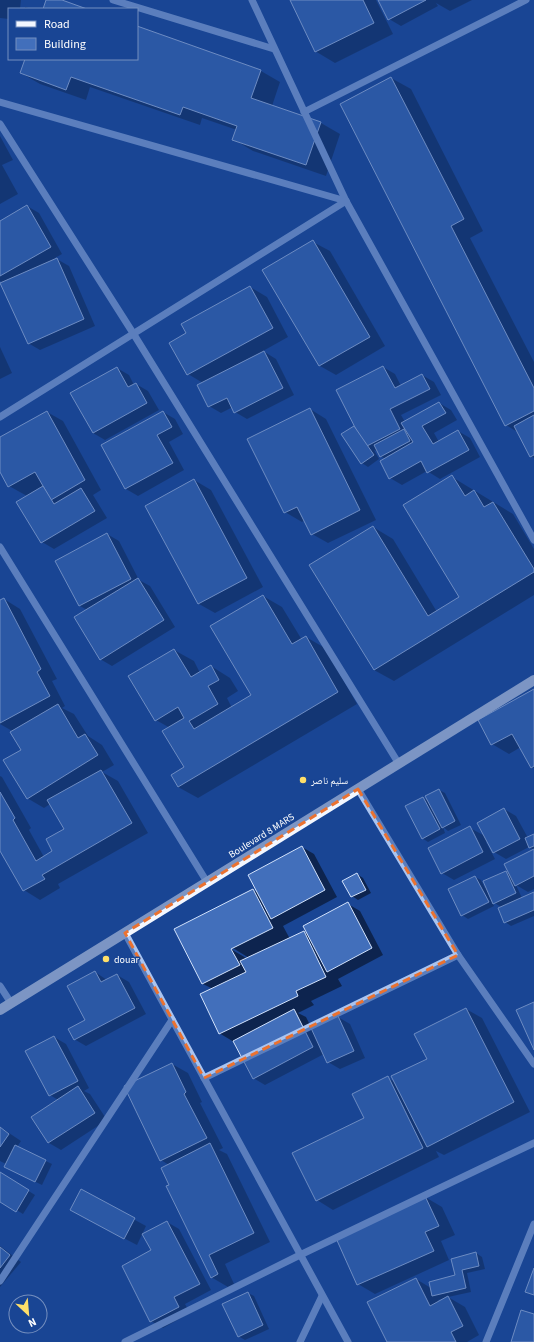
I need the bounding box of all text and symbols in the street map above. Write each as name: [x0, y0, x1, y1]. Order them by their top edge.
legend: [8, 8, 138, 60]
text: Road: [44, 16, 70, 33]
text: Building: [44, 36, 86, 53]
place label: سليم ناصر: [310, 774, 349, 788]
marker: سليم ناصر: [298, 775, 308, 785]
street label: Boulevard 8 MARS: [226, 810, 297, 862]
place label: douar: [114, 953, 139, 967]
marker: douar: [101, 954, 111, 964]
north arrow: [8, 1294, 48, 1334]
text: N: [26, 1314, 39, 1331]

